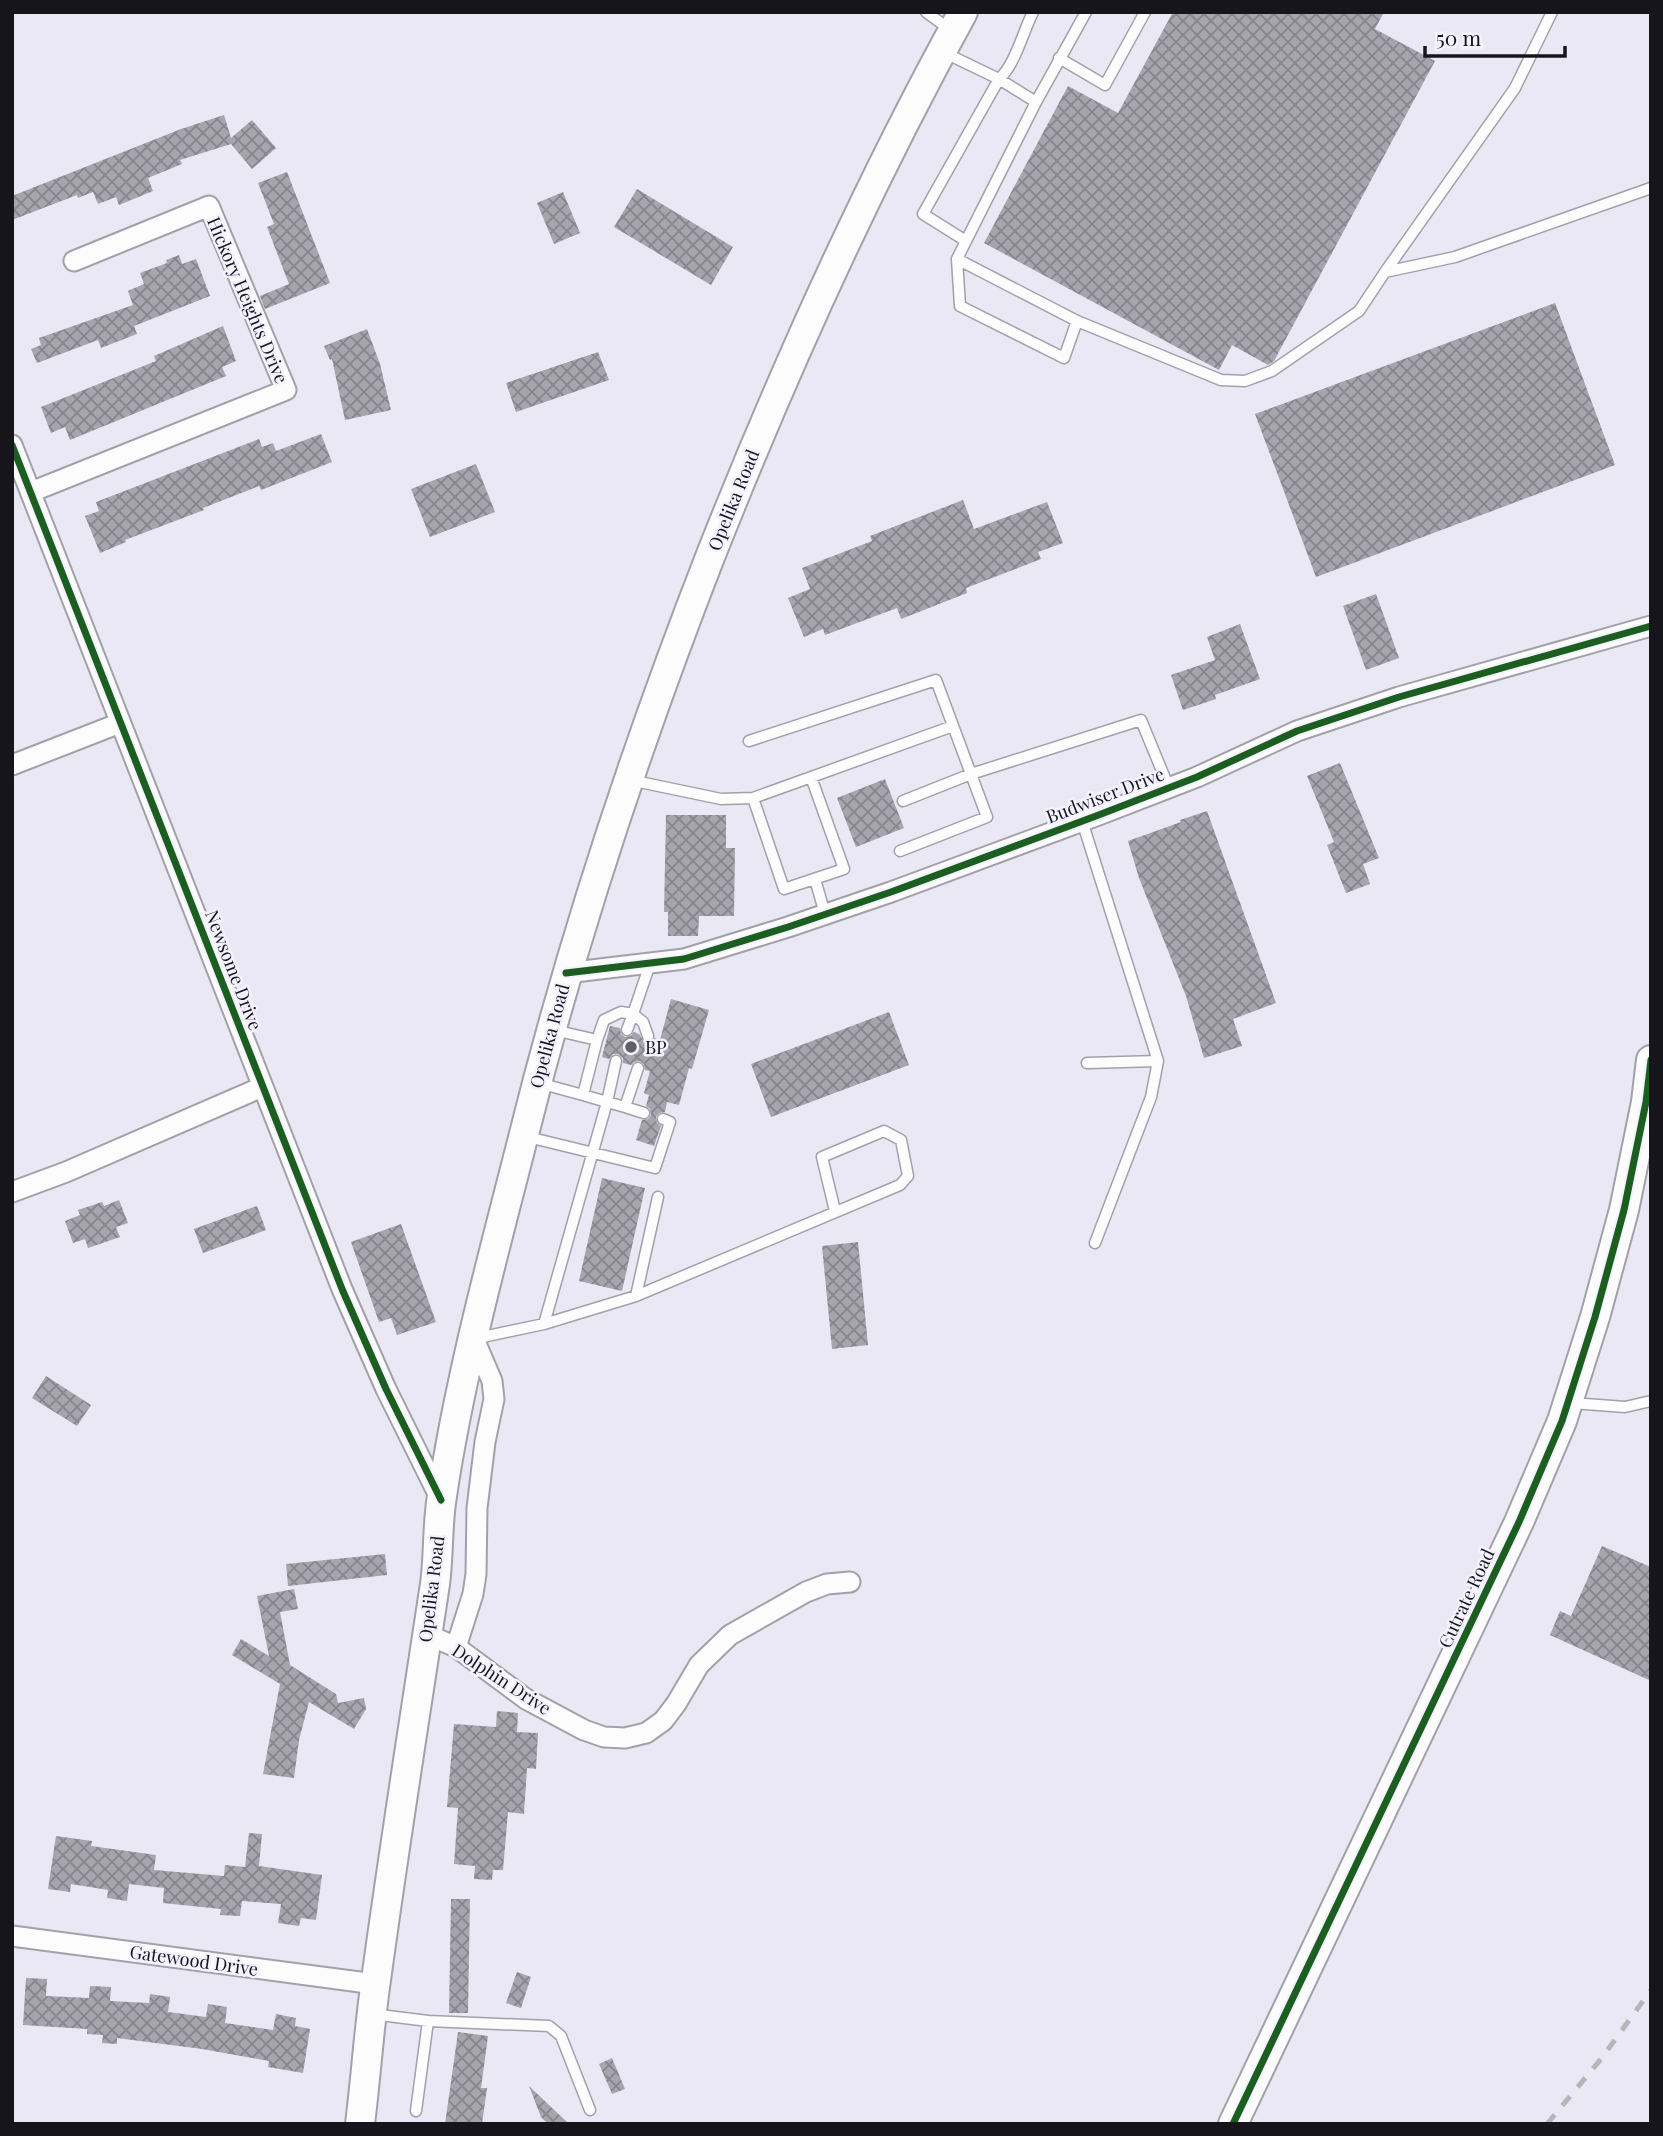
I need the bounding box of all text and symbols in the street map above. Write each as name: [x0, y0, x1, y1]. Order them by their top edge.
scale bar: [1425, 14, 1565, 58]
text: 50 m: [1436, 23, 1482, 51]
street label: Hickory Heights Drive: [202, 213, 294, 387]
street label: Opelika Road: [702, 445, 764, 554]
street label: Budwiser Drive: [1043, 761, 1167, 829]
street label: Newsome Drive: [200, 907, 268, 1033]
street label: Opelika Road: [524, 981, 575, 1091]
place label: BP: [645, 1035, 667, 1059]
marker: BP: [623, 1039, 639, 1055]
street label: Opelika Road: [413, 1534, 450, 1644]
street label: Cutrate Road: [1432, 1544, 1500, 1652]
street label: Dolphin Drive: [448, 1638, 556, 1720]
street label: Gatewood Drive: [128, 1939, 260, 1981]

